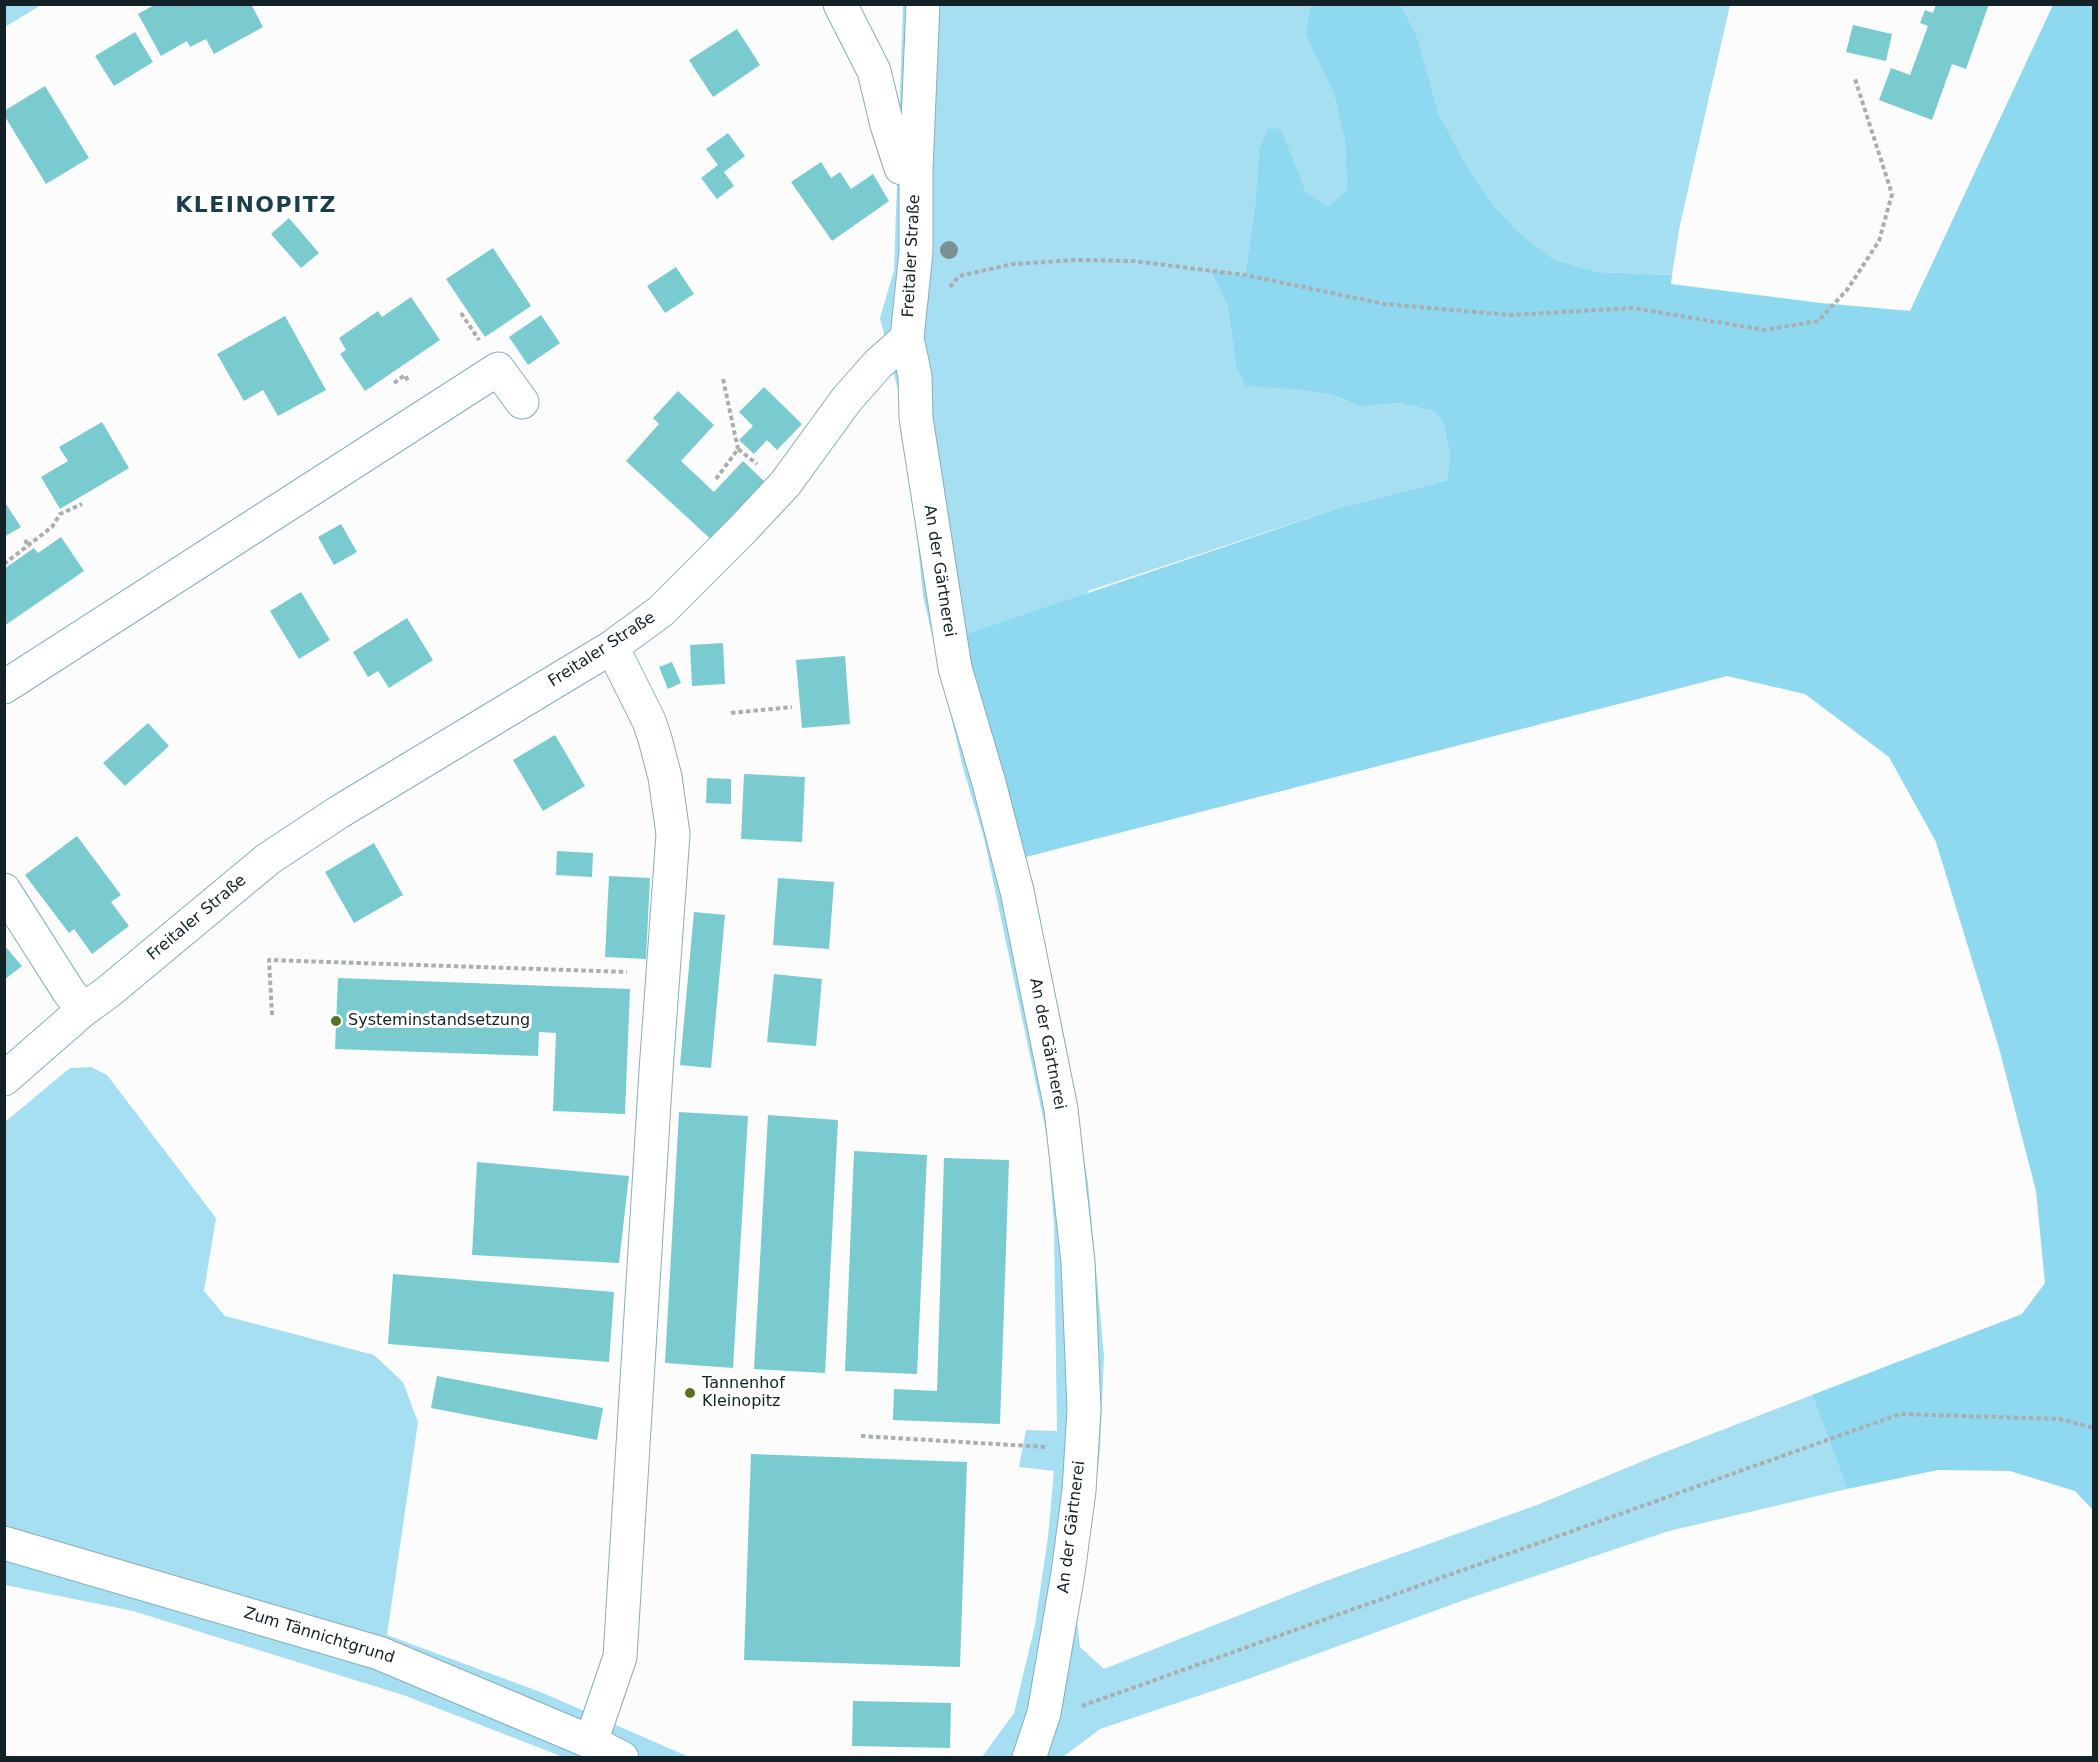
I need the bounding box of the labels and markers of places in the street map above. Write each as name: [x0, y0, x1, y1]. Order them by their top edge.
place label: Systeminstandsetzung: [348, 1011, 530, 1031]
marker: Systeminstandsetzung: [329, 1014, 343, 1028]
place label: Tannenhof Kleinopitz: [702, 1374, 785, 1412]
marker: Tannenhof Kleinopitz: [683, 1386, 697, 1400]

